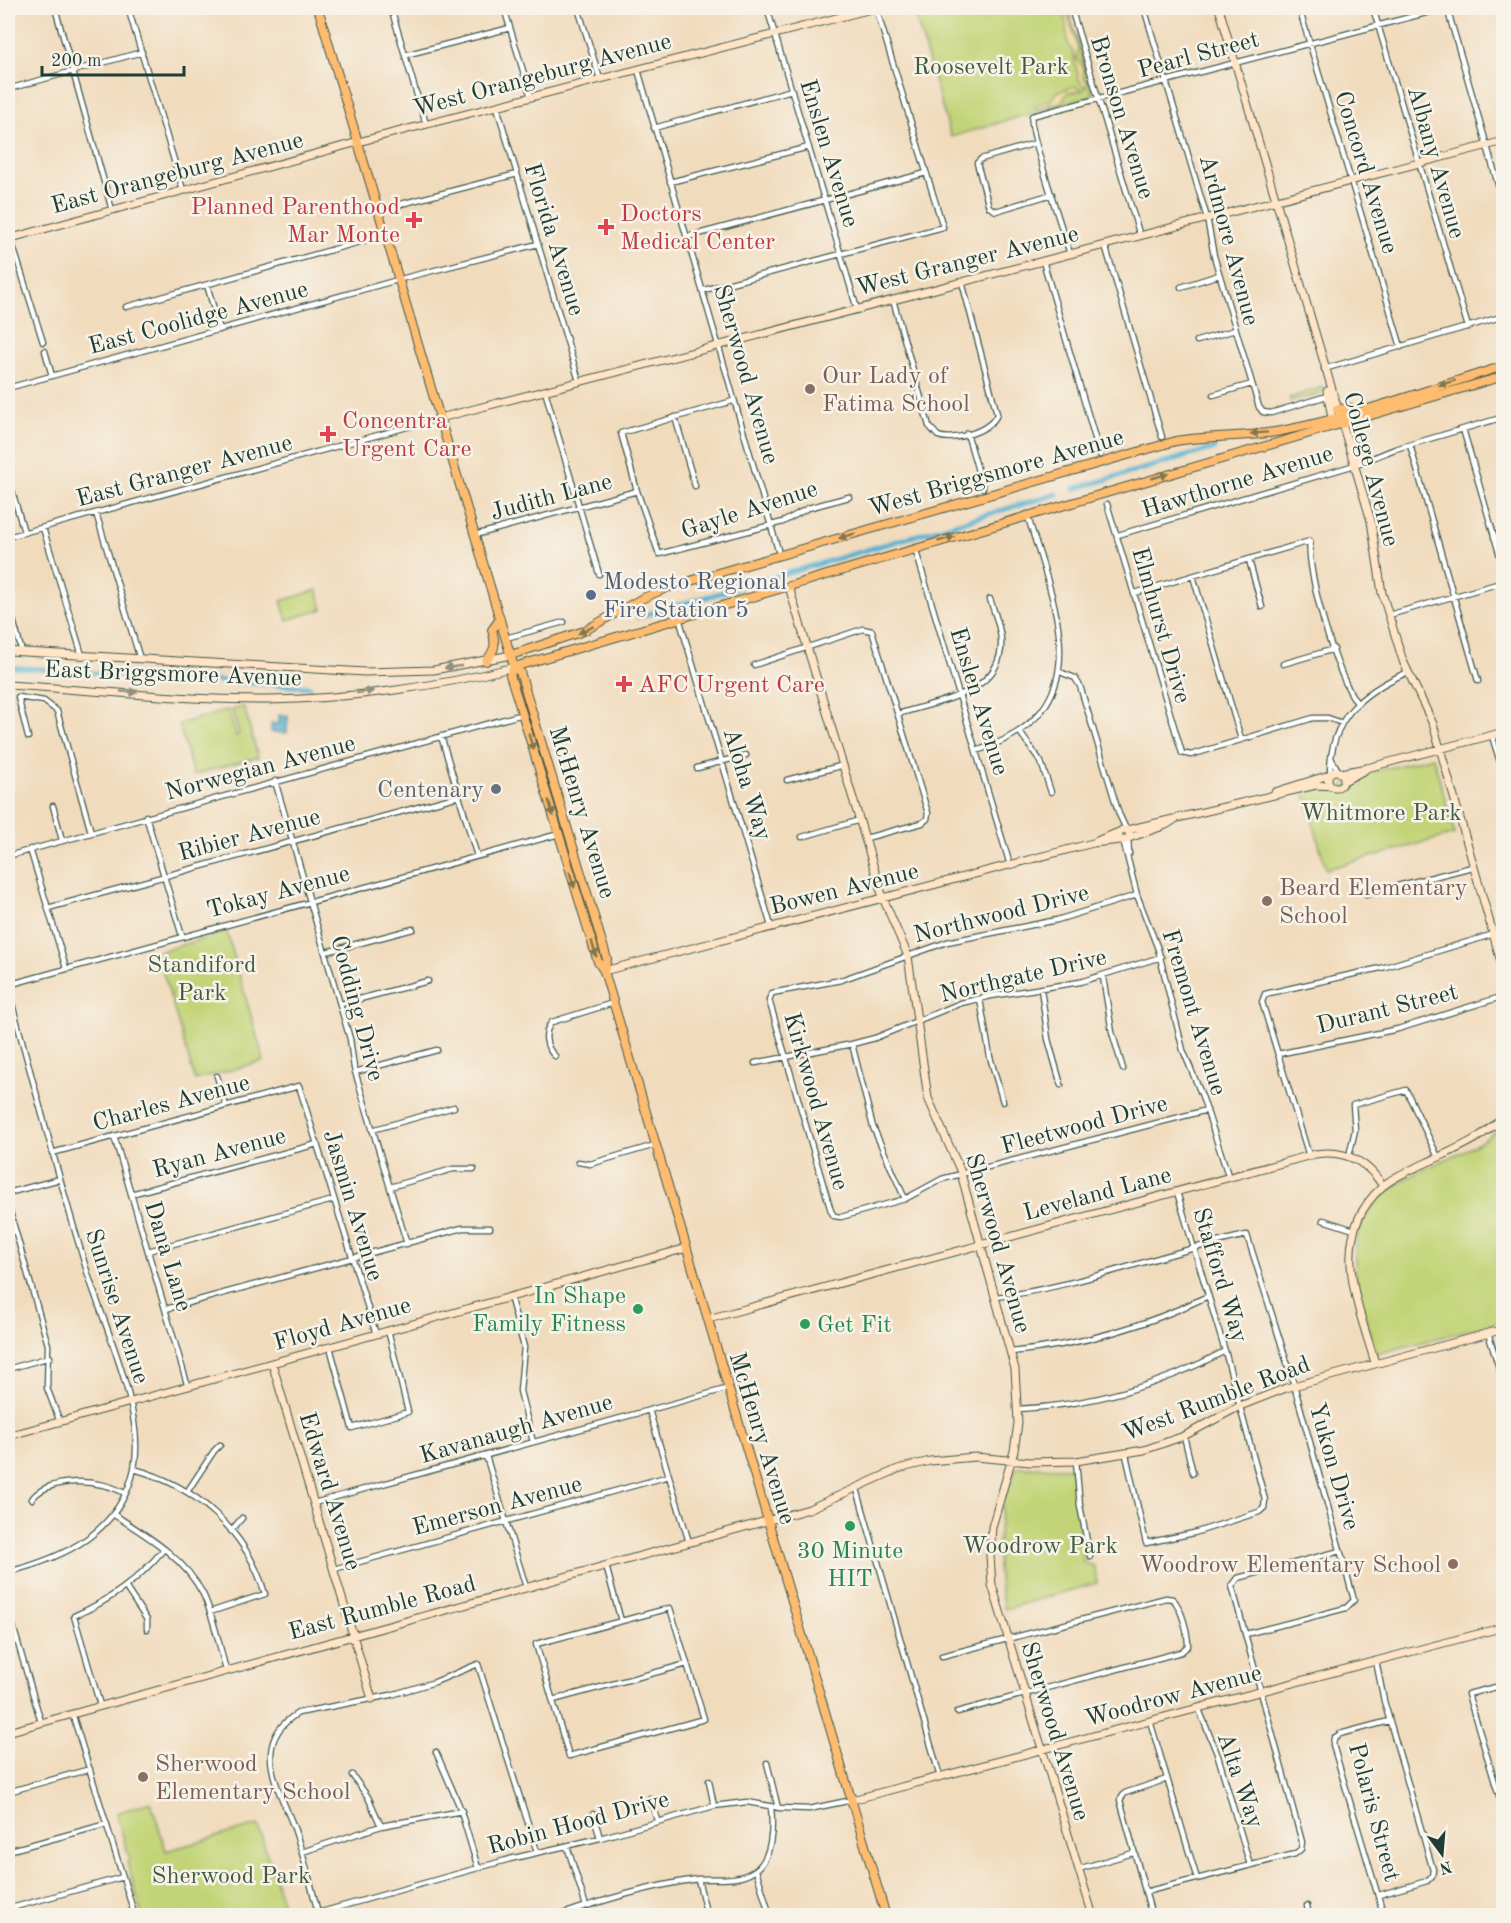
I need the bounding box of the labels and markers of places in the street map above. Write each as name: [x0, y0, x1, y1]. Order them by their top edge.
place label: Planned Parenthood Mar Monte: [190, 196, 400, 248]
place label: Doctors Medical Center: [620, 203, 775, 255]
marker: Planned Parenthood Mar Monte: [405, 211, 423, 229]
marker: Doctors Medical Center: [597, 218, 615, 236]
place label: Our Lady of Fatima School: [822, 365, 970, 417]
marker: Our Lady of Fatima School: [803, 382, 817, 396]
place label: Concentra Urgent Care: [342, 410, 471, 462]
marker: Concentra Urgent Care: [319, 425, 337, 443]
place label: Modesto Regional Fire Station 5: [603, 571, 787, 623]
marker: Modesto Regional Fire Station 5: [584, 588, 598, 602]
place label: AFC Urgent Care: [638, 674, 825, 698]
marker: AFC Urgent Care: [615, 675, 633, 693]
place label: Centenary: [377, 779, 484, 803]
marker: Centenary: [489, 782, 503, 796]
place label: Beard Elementary School: [1279, 877, 1468, 929]
marker: Beard Elementary School: [1260, 894, 1274, 908]
place label: In Shape Family Fitness: [472, 1285, 626, 1337]
marker: In Shape Family Fitness: [631, 1302, 645, 1316]
place label: Get Fit: [817, 1314, 892, 1338]
marker: Get Fit: [798, 1317, 812, 1331]
marker: 30 Minute HIT: [843, 1519, 857, 1533]
place label: 30 Minute HIT: [797, 1540, 903, 1592]
place label: Woodrow Elementary School: [1139, 1554, 1441, 1578]
marker: Woodrow Elementary School: [1446, 1557, 1460, 1571]
place label: Sherwood Elementary School: [155, 1753, 350, 1805]
marker: Sherwood Elementary School: [136, 1770, 150, 1784]

